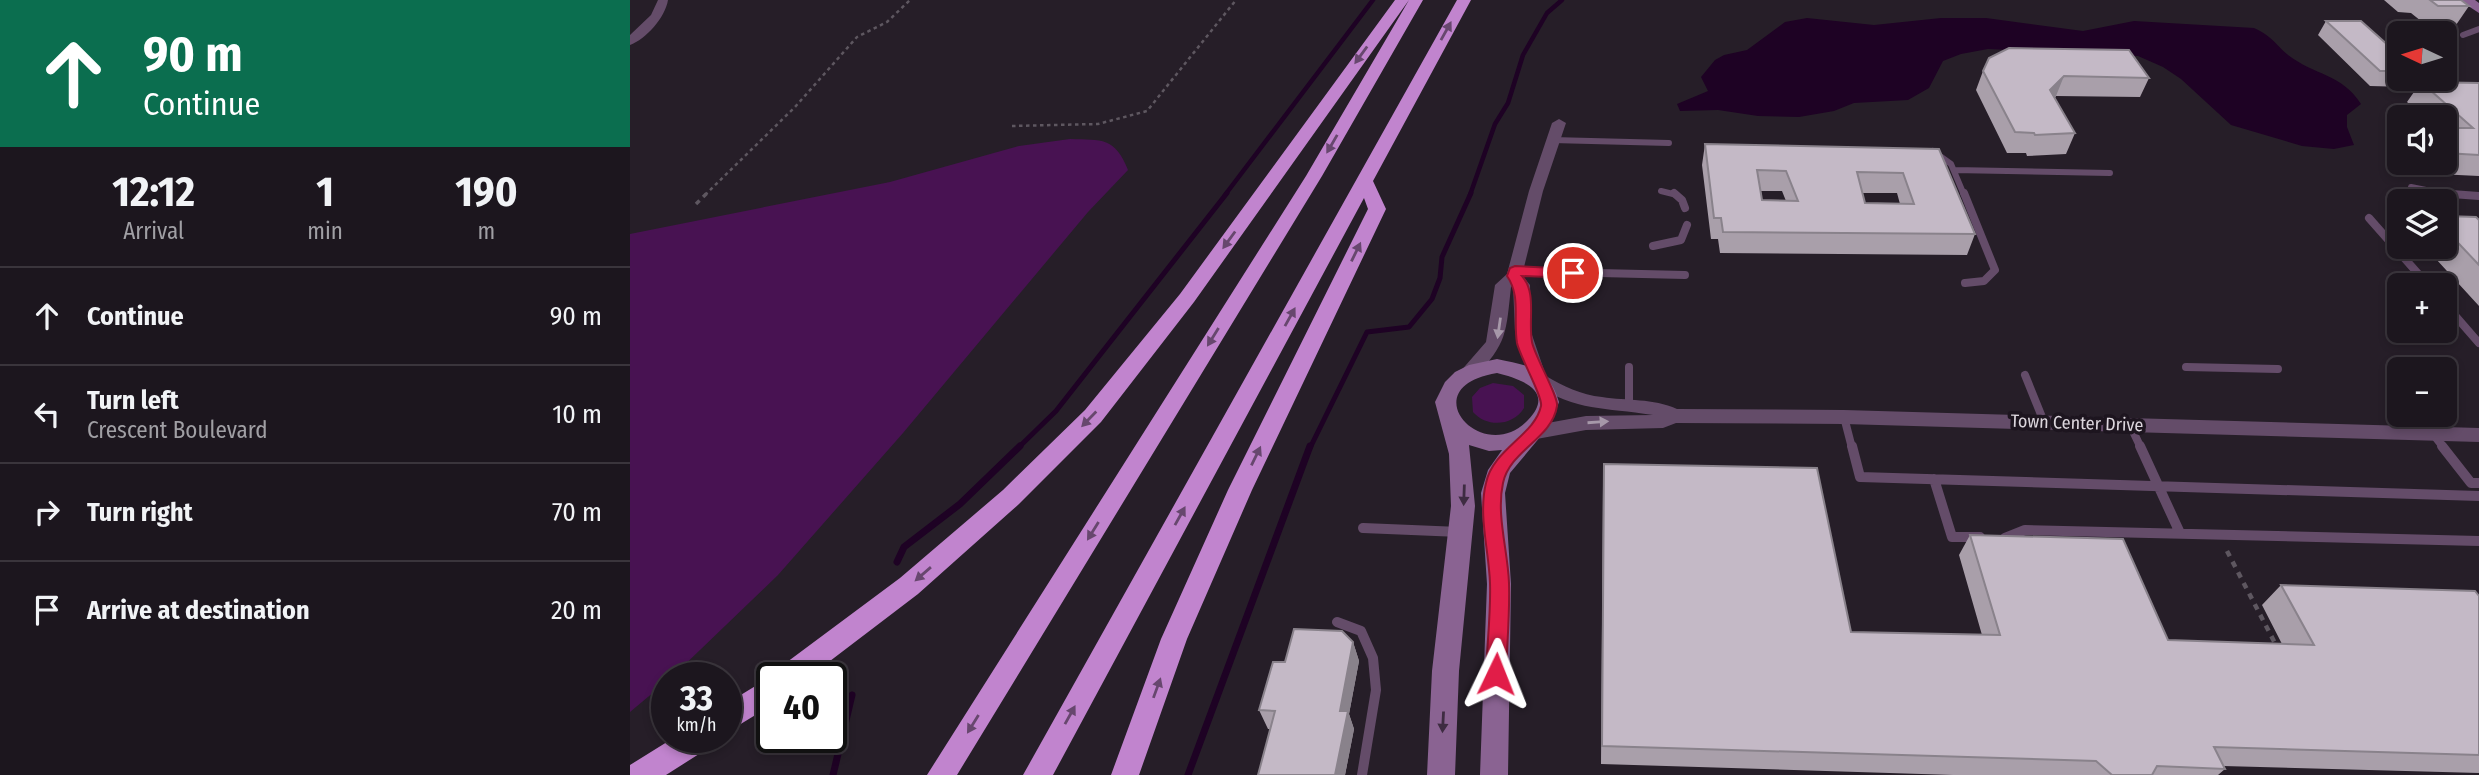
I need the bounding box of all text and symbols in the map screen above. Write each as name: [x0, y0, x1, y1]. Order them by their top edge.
one-way arrow: [1440, 21, 1452, 41]
north arrow: [2387, 21, 2457, 91]
map controls: [2387, 21, 2457, 427]
text: 90 m: [143, 25, 243, 84]
icon: ahead: [28, 28, 119, 119]
one-way arrow: [1354, 46, 1368, 64]
text: Continue: [143, 85, 260, 123]
button: sound: [2387, 105, 2457, 175]
one-way arrow: [1326, 134, 1338, 153]
text: 12:12: [112, 167, 195, 217]
text: 1: [316, 167, 334, 217]
text: 190: [455, 167, 518, 217]
button: layers: [2387, 189, 2457, 259]
text: Arrival: [123, 217, 184, 245]
text: min: [307, 217, 343, 245]
text: m: [478, 217, 495, 245]
one-way arrow: [1222, 231, 1236, 249]
one-way arrow: [1350, 242, 1361, 262]
pin: [1543, 243, 1603, 303]
icon: arrive: [1554, 254, 1592, 292]
button: +: [2387, 273, 2457, 343]
icon: ahead: [28, 297, 66, 335]
text: Continue: [87, 301, 184, 332]
text: 90 m: [550, 301, 602, 332]
one-way arrow: [1284, 307, 1296, 326]
one-way arrow: [1493, 317, 1504, 339]
one-way arrow: [1207, 328, 1220, 347]
button: −: [2387, 357, 2457, 427]
text: Turn left: [87, 385, 179, 416]
icon: left: [28, 395, 66, 433]
text: 10 m: [552, 399, 602, 430]
one-way arrow: [1081, 410, 1097, 427]
street label: Town Center Drive: [2010, 410, 2144, 436]
text: Crescent Boulevard: [87, 416, 268, 444]
one-way arrow: [1587, 416, 1609, 427]
one-way arrow: [1250, 446, 1261, 466]
one-way arrow: [1459, 485, 1470, 507]
icon: right: [28, 493, 66, 531]
text: Turn right: [87, 497, 193, 528]
text: 70 m: [552, 497, 602, 528]
one-way arrow: [1174, 506, 1186, 526]
one-way arrow: [1086, 521, 1099, 540]
one-way arrow: [914, 566, 931, 581]
icon: arrive: [28, 591, 66, 629]
text: Arrive at destination: [87, 595, 310, 626]
text: 20 m: [551, 595, 602, 626]
position arrow: [1459, 637, 1533, 711]
speed limit sign: 40: [756, 662, 847, 753]
text: 33: [680, 677, 713, 719]
one-way arrow: [1152, 677, 1163, 698]
one-way arrow: [1064, 705, 1076, 725]
one-way arrow: [1437, 711, 1448, 733]
text: km/h: [676, 714, 717, 736]
one-way arrow: [966, 714, 979, 733]

